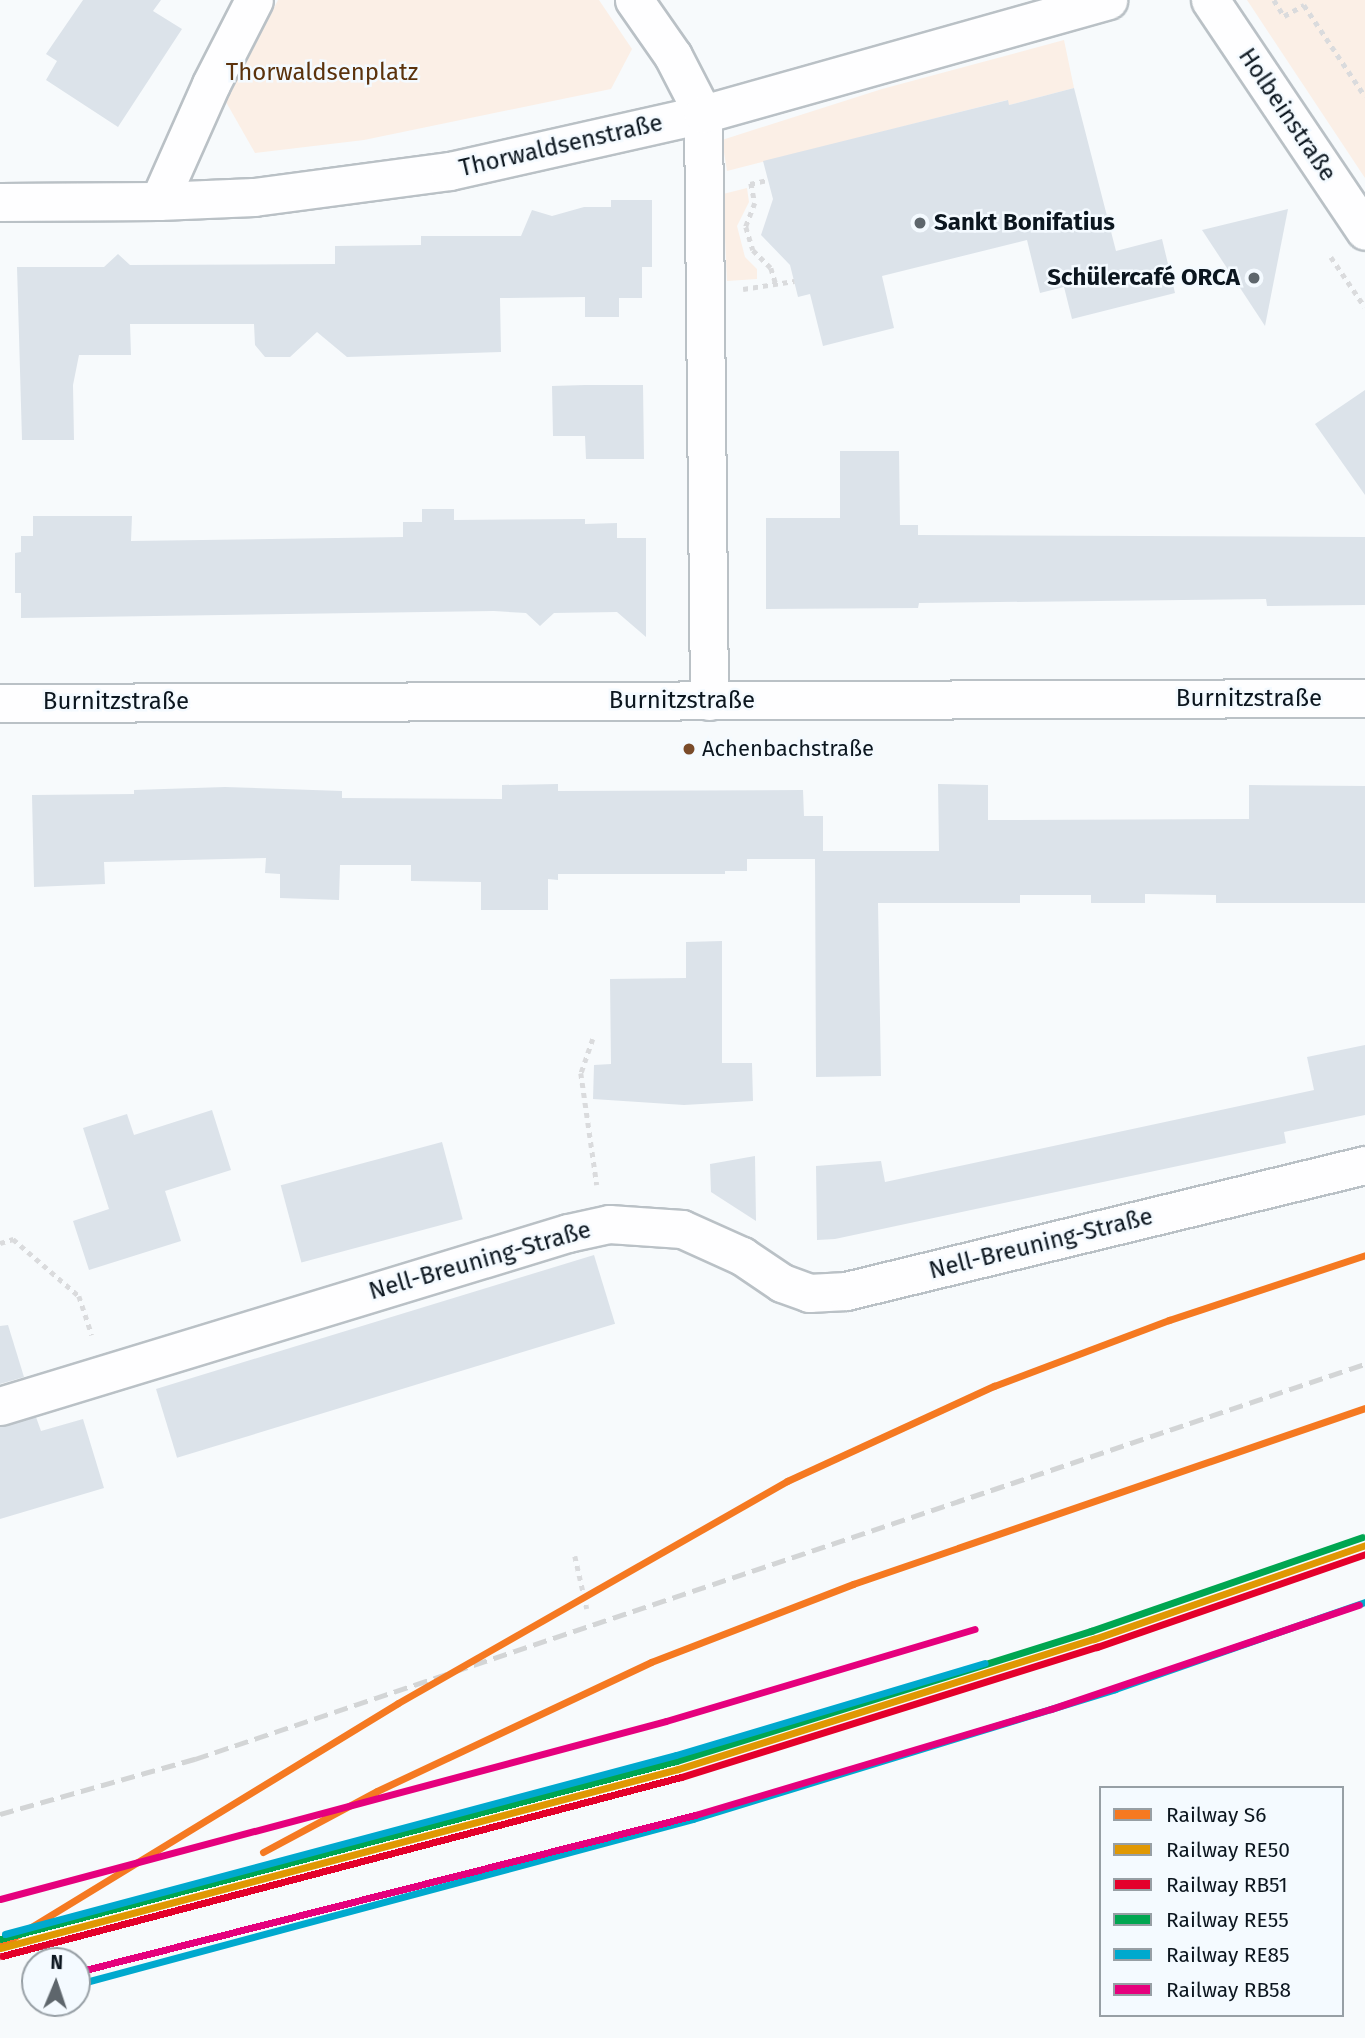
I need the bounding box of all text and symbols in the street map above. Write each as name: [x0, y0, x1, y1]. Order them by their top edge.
street label: Holbeinstraße: [1232, 43, 1342, 187]
park label: Thorwaldsenplatz: [226, 59, 418, 87]
street label: Thorwaldsenstraße: [457, 109, 665, 183]
place label: Sankt Bonifatius: [934, 209, 1115, 237]
marker: Sankt Bonifatius: [912, 215, 928, 231]
place label: Schülercafé ORCA: [1047, 264, 1240, 292]
marker: Schülercafé ORCA: [1246, 270, 1262, 286]
street label: Burnitzstraße: [1176, 685, 1322, 713]
street label: Burnitzstraße: [609, 687, 755, 715]
street label: Burnitzstraße: [43, 688, 189, 716]
place label: Achenbachstraße: [702, 736, 874, 762]
marker: Achenbachstraße: [682, 742, 696, 756]
street label: Nell-Breuning-Straße: [926, 1202, 1156, 1286]
street label: Nell-Breuning-Straße: [366, 1216, 594, 1306]
legend: [1099, 1786, 1344, 2017]
text: Railway S6: [1166, 1802, 1266, 1828]
text: Railway RE50: [1166, 1837, 1290, 1863]
text: Railway RB51: [1166, 1872, 1288, 1898]
text: Railway RE55: [1166, 1907, 1289, 1933]
text: Railway RE85: [1166, 1942, 1290, 1968]
north arrow: [21, 1947, 91, 2017]
text: N: [50, 1951, 63, 1974]
text: Railway RB58: [1166, 1977, 1291, 2003]

